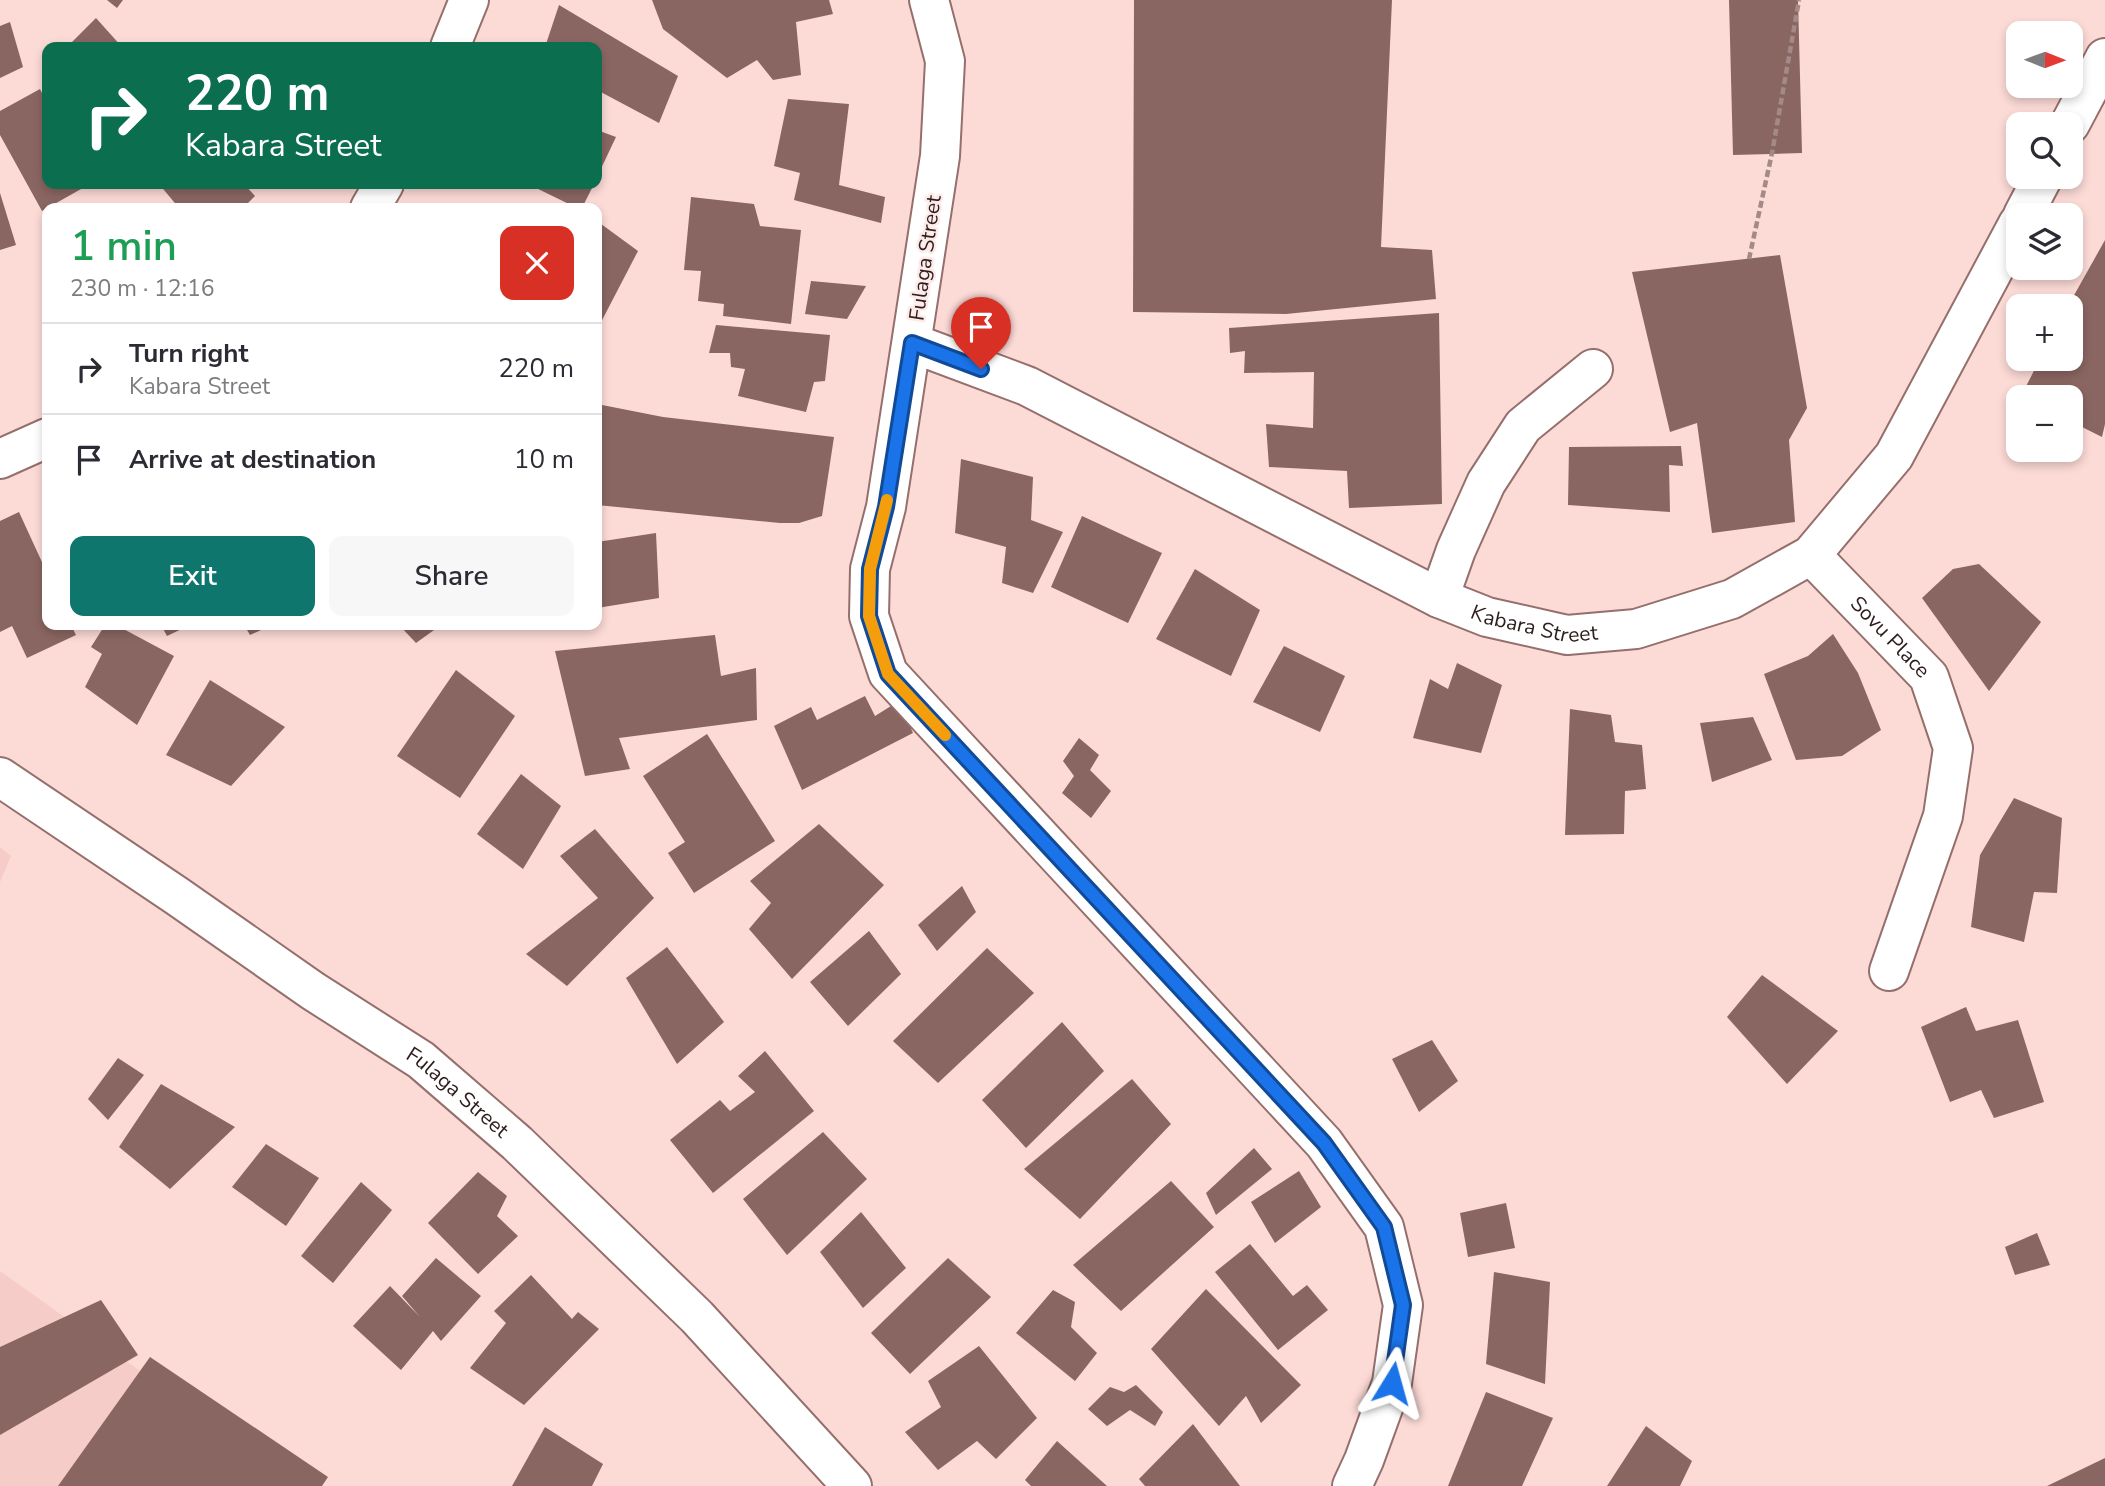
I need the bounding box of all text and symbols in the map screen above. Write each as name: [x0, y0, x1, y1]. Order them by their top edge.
north arrow: [2006, 21, 2082, 98]
map controls: [2006, 21, 2083, 462]
text: 220 m: [185, 60, 329, 127]
icon: right: [70, 70, 161, 161]
button: search: [2006, 112, 2083, 189]
text: Kabara Street: [185, 124, 381, 167]
street label: Fulaga Street: [902, 193, 948, 323]
button: layers: [2006, 203, 2083, 280]
text: 1 min: [70, 218, 177, 275]
button: close: [500, 226, 574, 300]
text: 230 m · 12:16: [70, 273, 215, 304]
button: +: [2006, 294, 2083, 371]
pin: [951, 297, 1011, 369]
icon: arrive: [962, 308, 1000, 346]
text: Turn right: [129, 336, 248, 371]
icon: right: [70, 350, 108, 388]
text: 220 m: [498, 351, 574, 386]
text: Kabara Street: [129, 371, 270, 402]
button: −: [2006, 385, 2083, 462]
icon: arrive: [70, 441, 108, 479]
text: Arrive at destination: [129, 442, 376, 477]
text: 10 m: [514, 442, 574, 477]
button: Exit: [70, 536, 315, 616]
button: Share: [329, 536, 574, 616]
street label: Sovu Place: [1844, 590, 1936, 684]
street label: Kabara Street: [1467, 598, 1599, 649]
street label: Fulaga Street: [401, 1040, 515, 1144]
position arrow: [1355, 1346, 1429, 1420]

